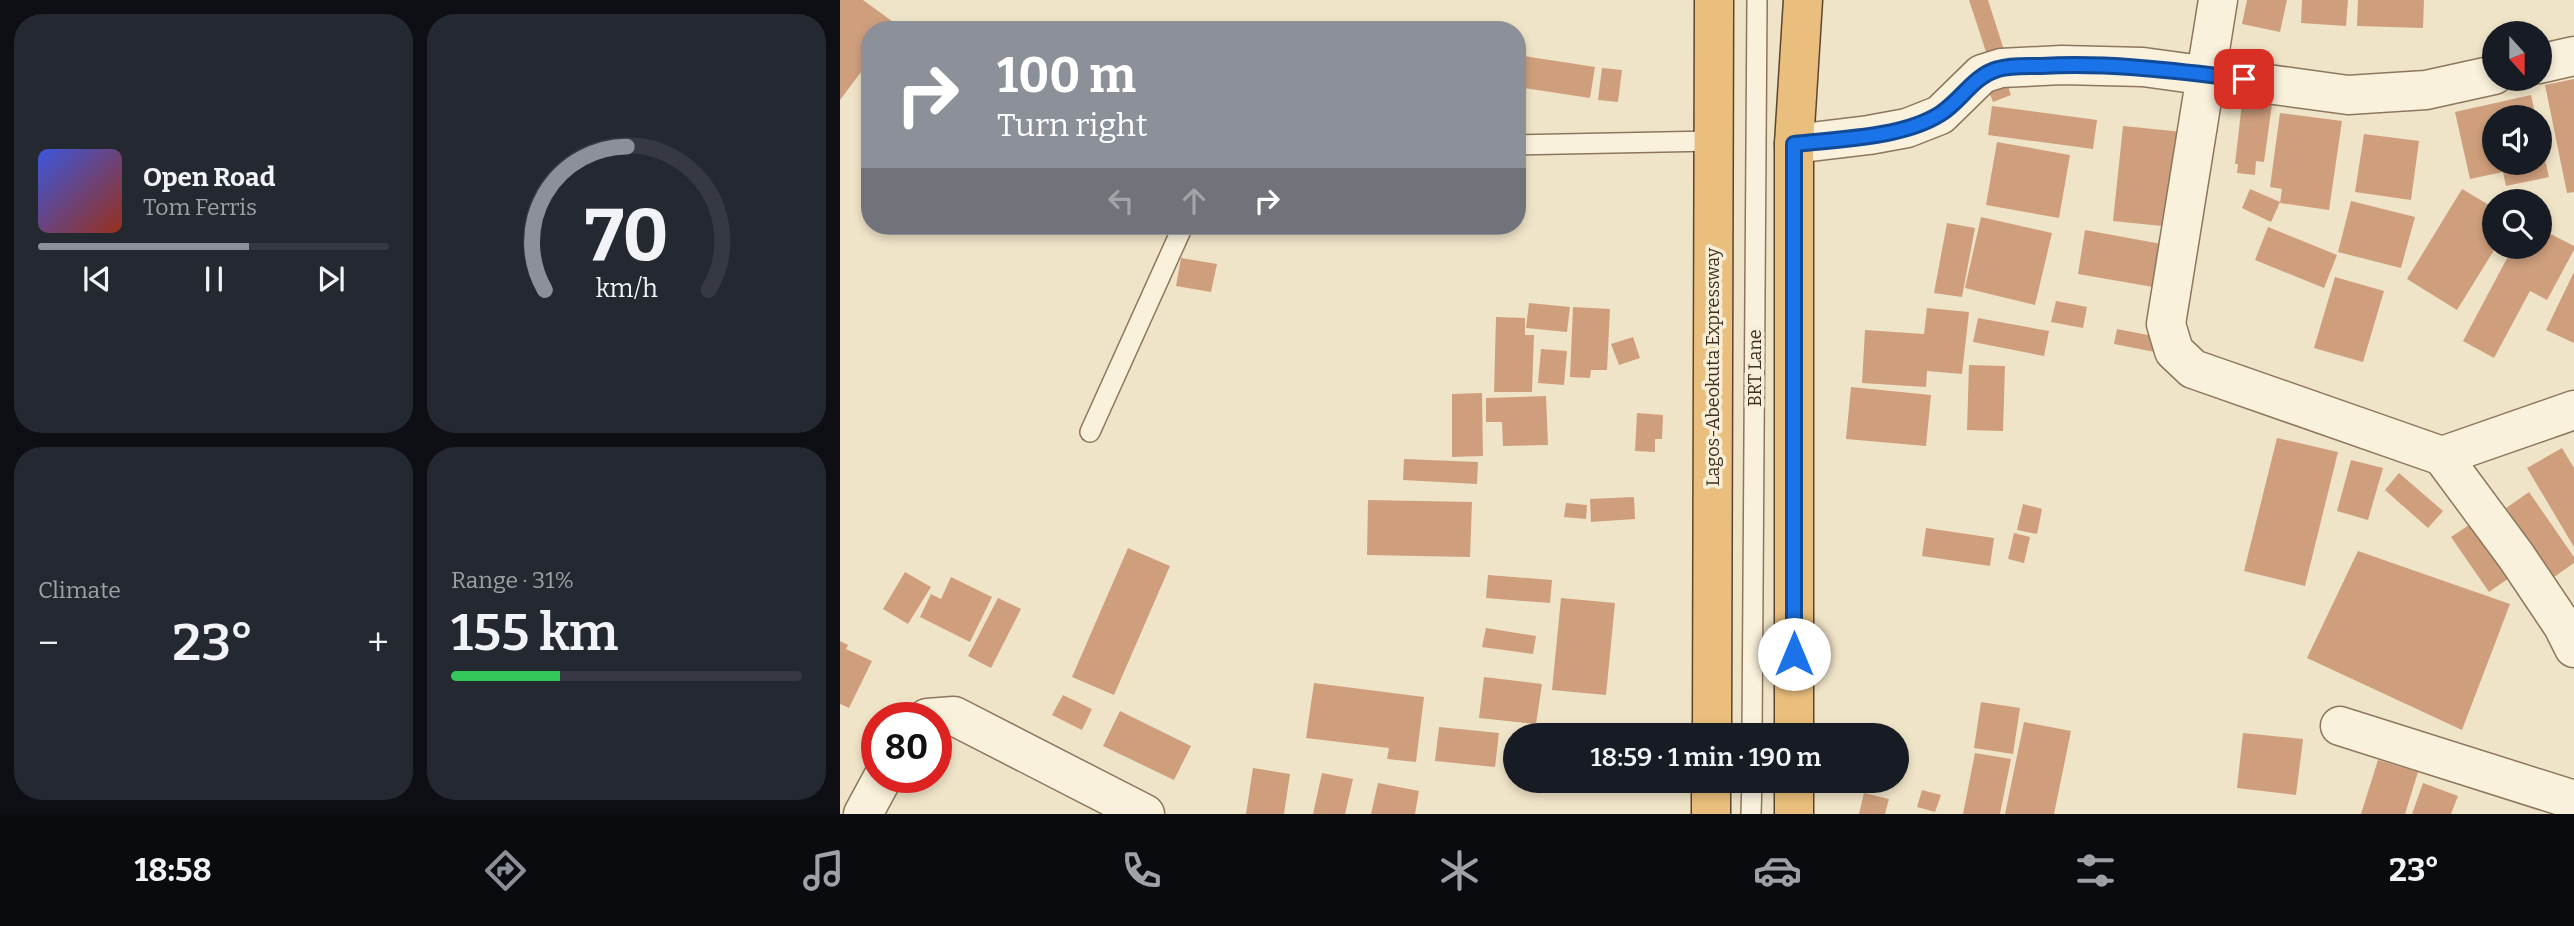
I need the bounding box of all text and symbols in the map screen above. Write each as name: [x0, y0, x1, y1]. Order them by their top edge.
north arrow: [2482, 21, 2552, 91]
map controls: [2482, 21, 2552, 259]
text: 100 m: [997, 46, 1136, 105]
icon: right: [882, 49, 973, 140]
pin: [2214, 49, 2274, 109]
icon: arrive: [2225, 60, 2263, 98]
button: sound: [2482, 105, 2552, 175]
text: Turn right: [997, 106, 1148, 144]
text: Open Road: [143, 162, 275, 193]
icon: left: [1102, 182, 1140, 220]
icon: ahead: [1175, 182, 1213, 220]
icon: right: [1248, 182, 1286, 220]
button: search: [2482, 189, 2552, 259]
text: 70: [584, 192, 669, 279]
text: Tom Ferris: [143, 193, 257, 221]
street label: Lagos-Abeokuta Expressway: [1702, 247, 1724, 486]
icon: previous: [78, 260, 116, 298]
icon: pause: [195, 260, 233, 298]
icon: next: [312, 260, 350, 298]
text: km/h: [596, 274, 658, 304]
street label: BRT Lane: [1744, 329, 1766, 407]
text: Range · 31%: [451, 566, 574, 594]
text: Climate: [38, 576, 121, 604]
text: 155 km: [451, 601, 618, 664]
text: 23°: [172, 611, 254, 674]
position arrow: [1757, 617, 1831, 691]
text: −: [38, 620, 59, 666]
text: +: [367, 620, 389, 666]
speed limit sign: 80: [861, 702, 952, 793]
text: 18:59 · 1 min · 190 m: [1591, 742, 1821, 773]
icon: directions: [481, 846, 530, 895]
icon: music: [799, 846, 848, 895]
icon: phone: [1117, 846, 1166, 895]
icon: climate: [1435, 846, 1484, 895]
icon: car: [1753, 846, 1802, 895]
icon: filters: [2071, 846, 2120, 895]
text: 18:58: [135, 851, 212, 889]
text: 23°: [2389, 851, 2439, 889]

